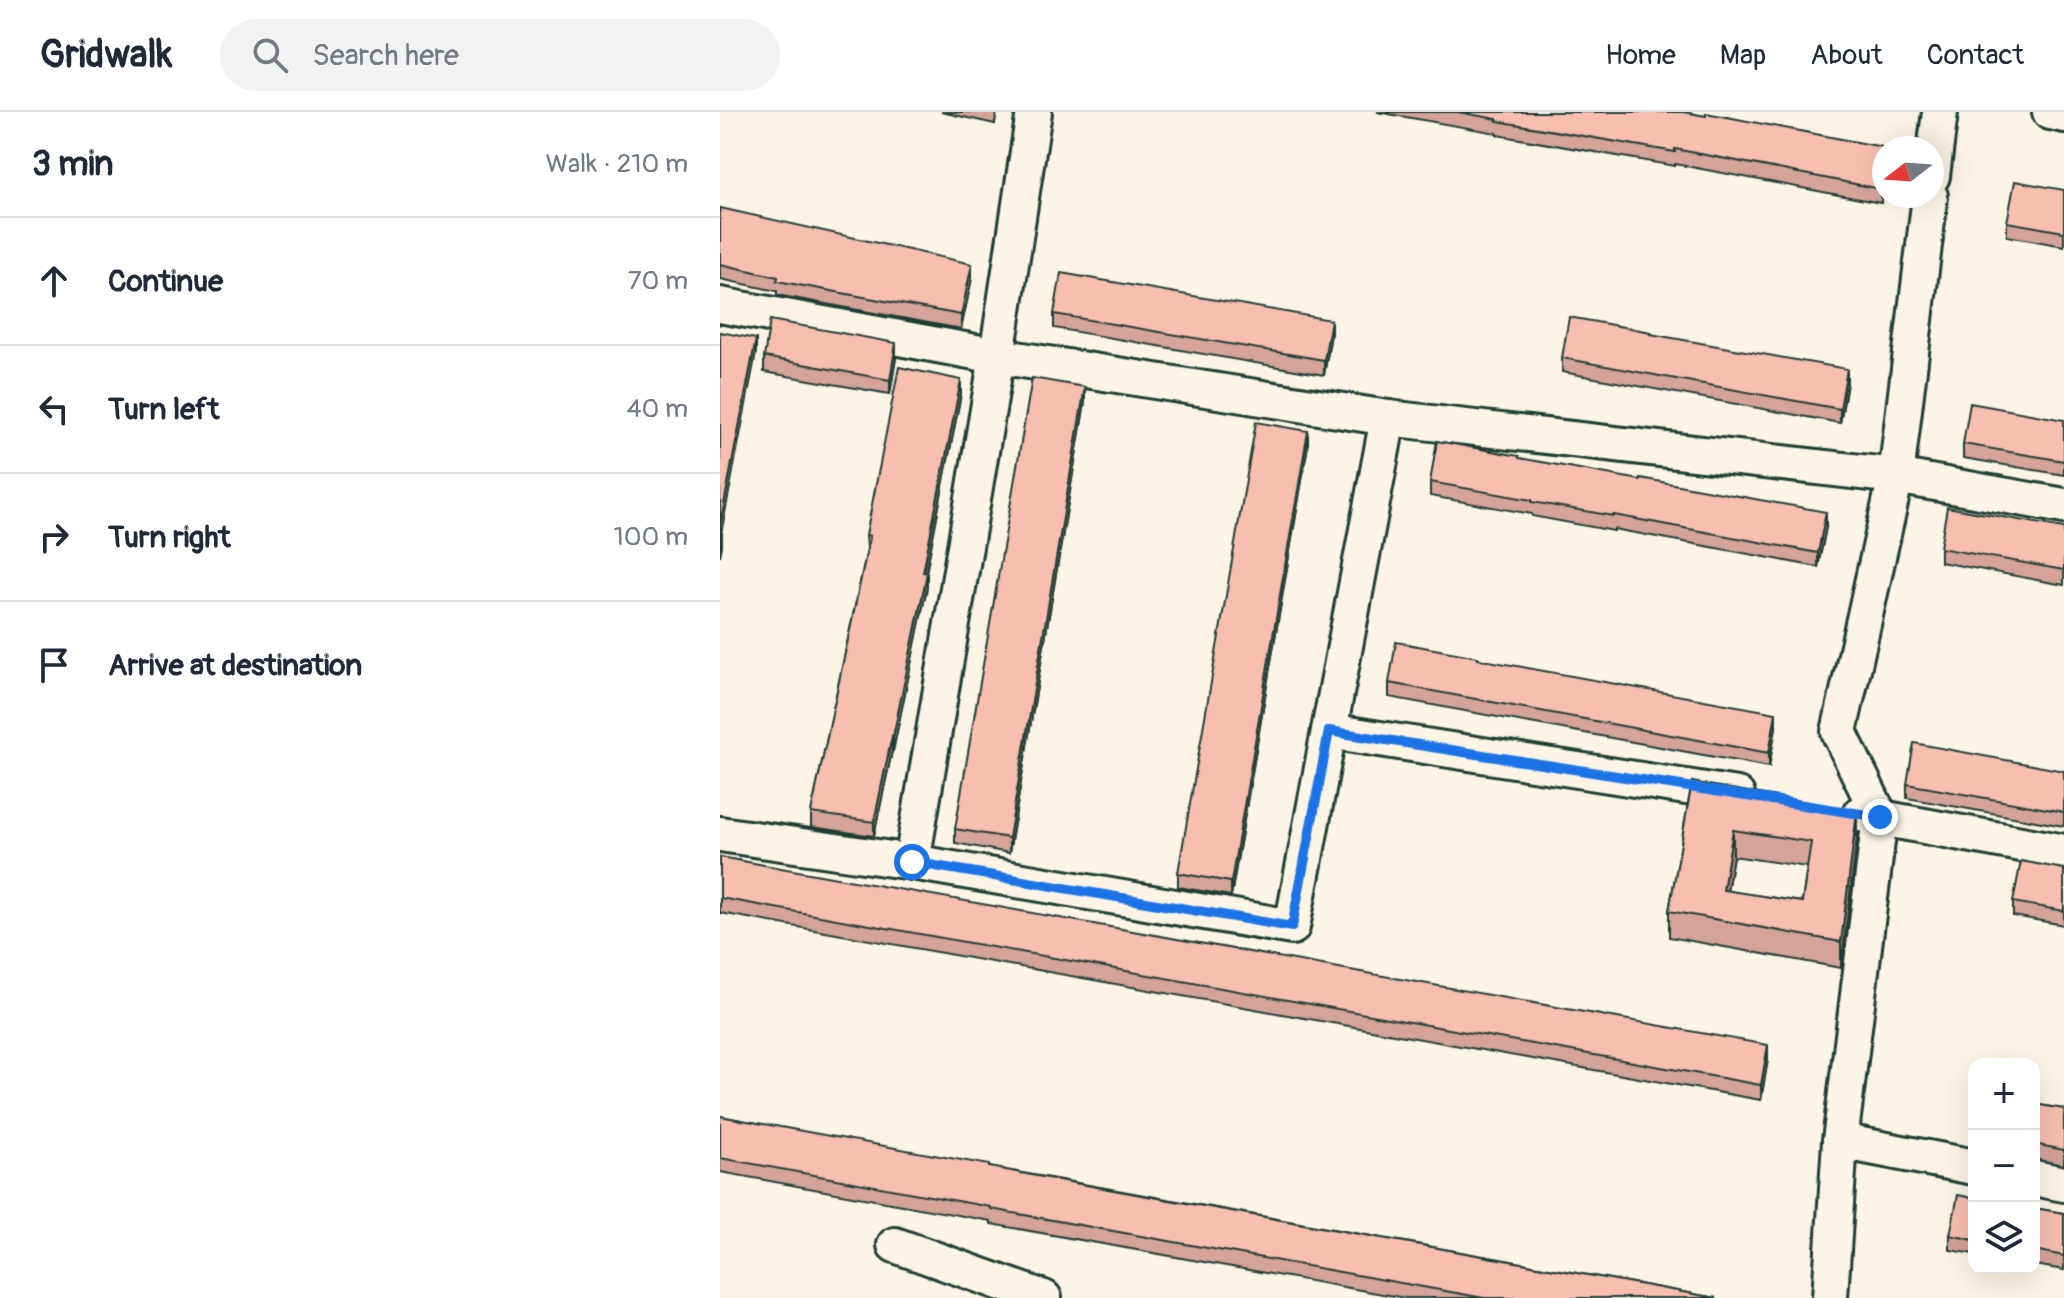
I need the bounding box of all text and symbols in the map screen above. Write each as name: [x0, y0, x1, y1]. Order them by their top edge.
search box: [220, 19, 780, 91]
text: Gridwalk: [40, 31, 172, 79]
icon: search: [248, 33, 292, 77]
text: Search here: [312, 37, 459, 74]
text: Home: [1605, 38, 1676, 73]
text: Map: [1720, 38, 1766, 73]
text: About: [1810, 38, 1883, 73]
text: Contact: [1927, 38, 2024, 73]
north arrow: [1872, 136, 1944, 208]
text: 3 min: [32, 143, 114, 186]
text: Walk · 210 m: [546, 148, 688, 180]
icon: ahead: [32, 259, 76, 303]
text: Continue: [108, 263, 223, 300]
text: 70 m: [628, 265, 688, 297]
icon: left: [32, 387, 76, 431]
text: Turn left: [108, 391, 219, 428]
text: 40 m: [626, 393, 688, 425]
icon: right: [32, 515, 76, 559]
text: Turn right: [108, 519, 231, 556]
text: 100 m: [614, 521, 688, 553]
icon: arrive: [32, 643, 76, 687]
text: Arrive at destination: [108, 647, 362, 684]
route end: [1862, 799, 1898, 835]
route start: [894, 844, 930, 880]
map controls: [1968, 1058, 2040, 1274]
button: +: [1968, 1058, 2040, 1130]
button: −: [1968, 1130, 2040, 1202]
button: layers: [1968, 1202, 2040, 1274]

